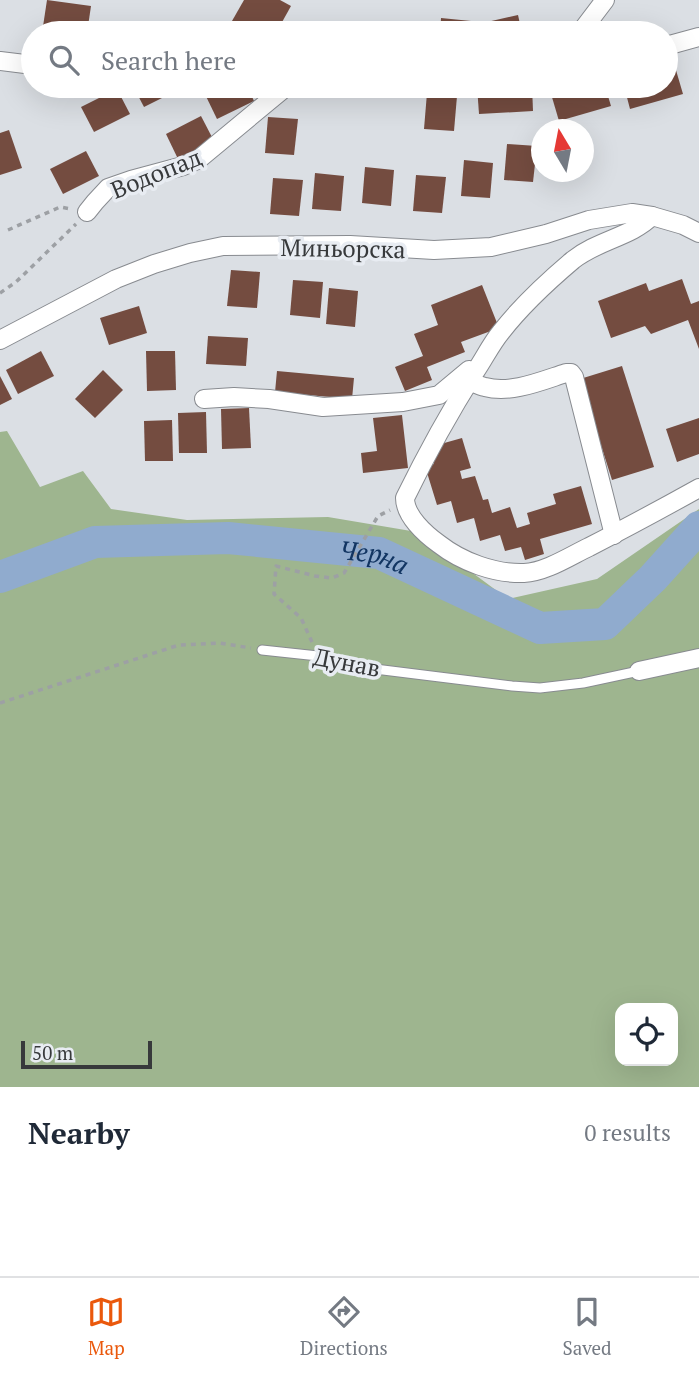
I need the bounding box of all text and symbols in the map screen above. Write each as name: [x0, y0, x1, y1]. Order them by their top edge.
search box: [21, 21, 678, 98]
icon: search: [45, 41, 83, 79]
text: Search here: [101, 43, 236, 77]
north arrow: [531, 119, 594, 182]
street label: Водопад: [106, 140, 206, 206]
street label: Миньорска: [280, 231, 406, 265]
water label: Черна: [338, 532, 414, 582]
street label: Дунав: [311, 640, 383, 684]
map controls: [615, 1003, 678, 1066]
button: locate: [615, 1003, 678, 1066]
scale bar: [21, 1038, 152, 1070]
text: 50 m: [32, 1040, 73, 1065]
text: Nearby: [28, 1113, 130, 1153]
text: 0 results: [584, 1117, 671, 1148]
tab: Map: [87, 1293, 125, 1360]
tab: Directions: [300, 1293, 388, 1360]
tab: Saved: [562, 1293, 612, 1360]

